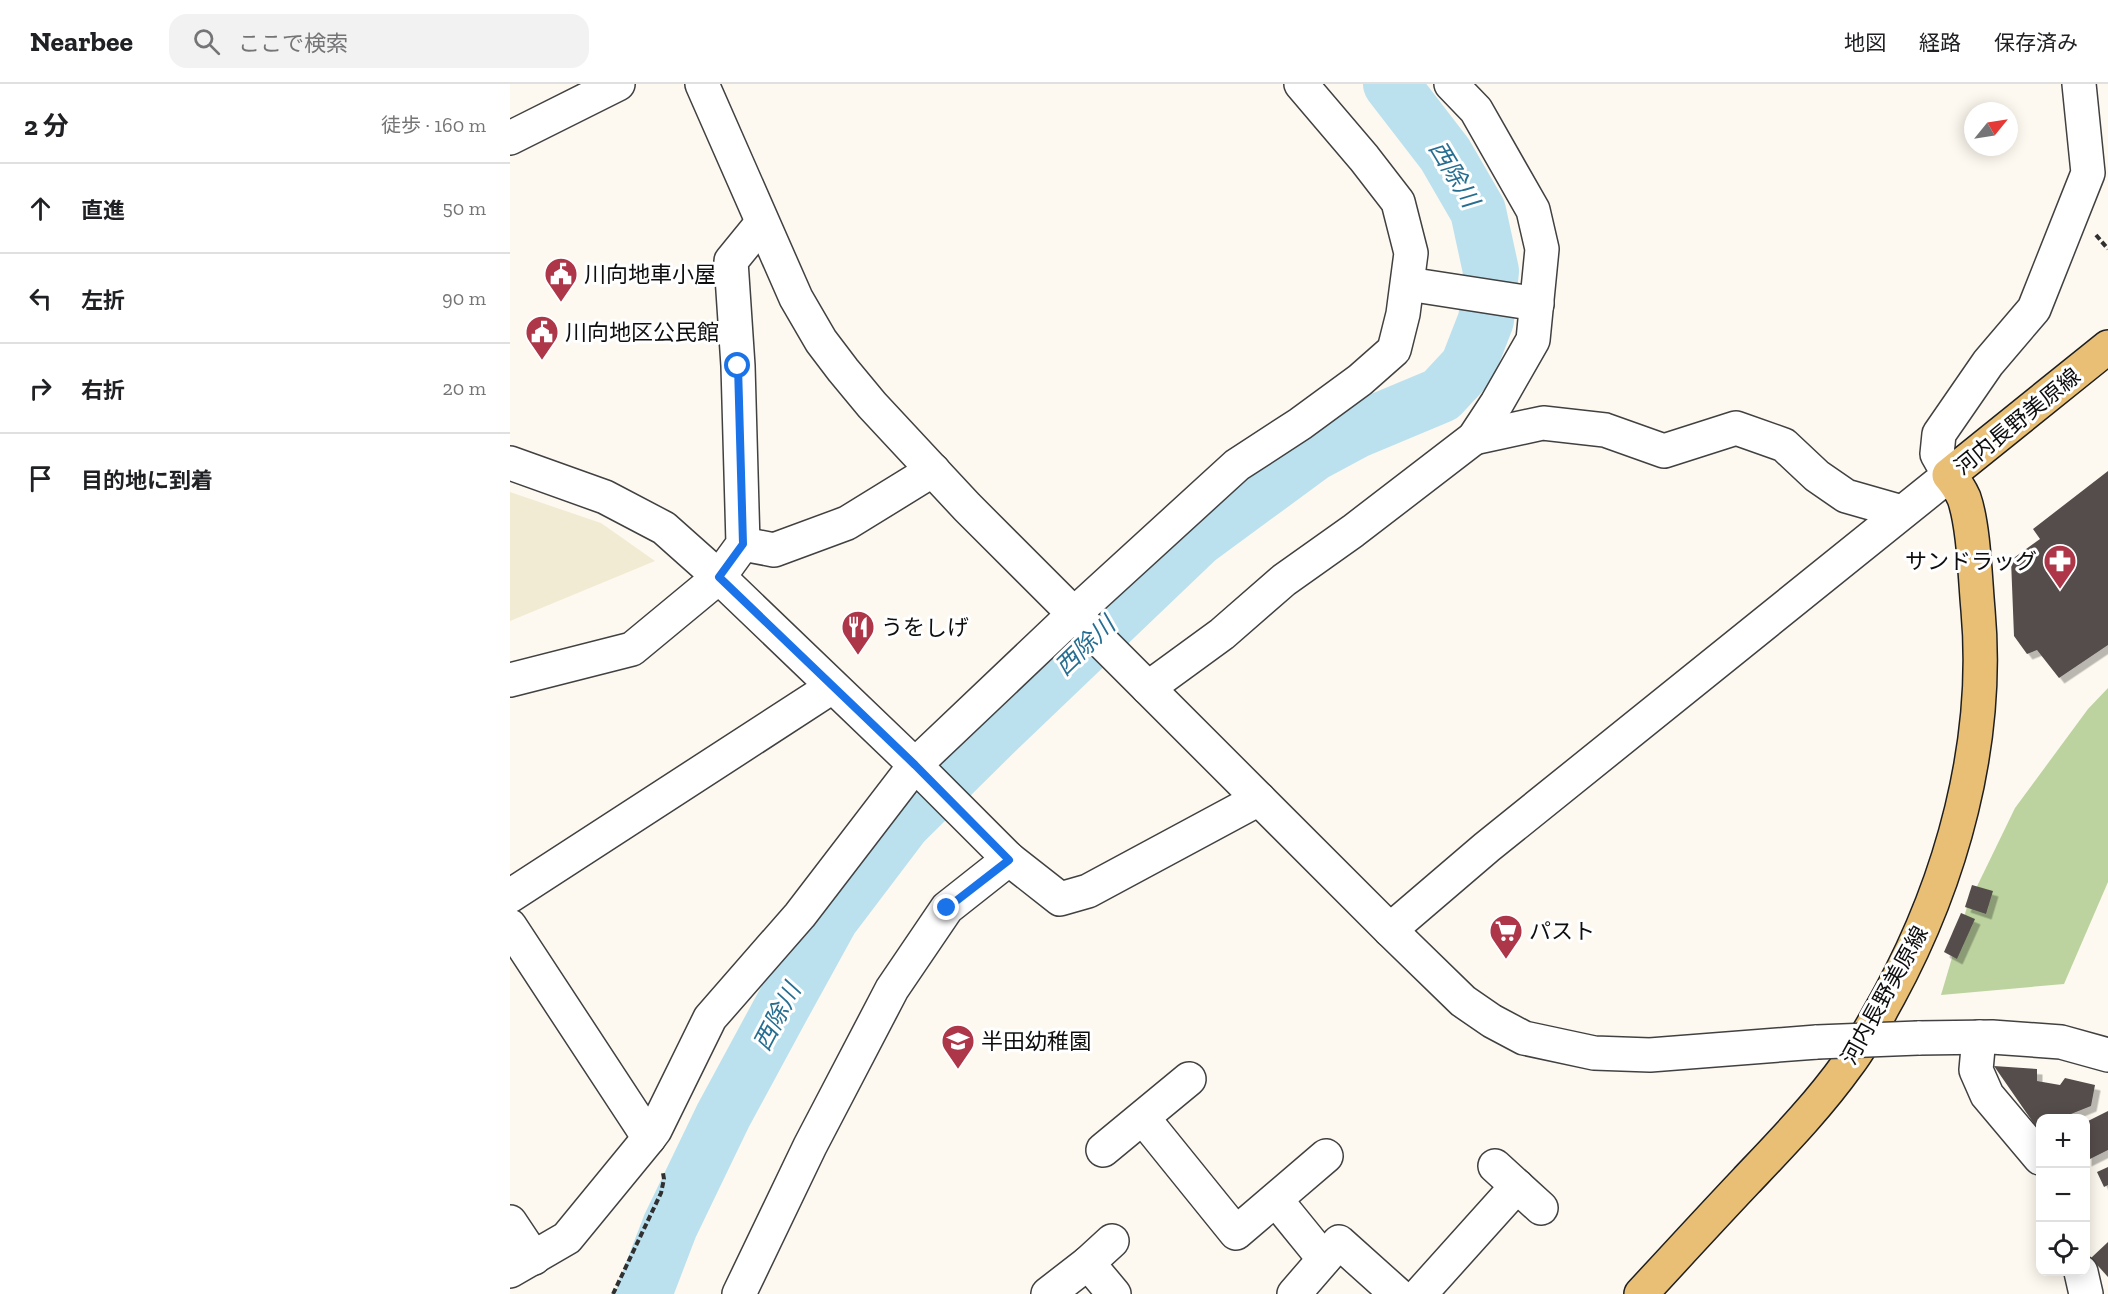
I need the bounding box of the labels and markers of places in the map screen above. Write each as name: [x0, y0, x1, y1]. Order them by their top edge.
public building icon: 川向地車小屋: [543, 256, 579, 303]
place label: 川向地車小屋: [584, 261, 716, 288]
public building icon: 川向地区公民館: [524, 314, 560, 361]
place label: 川向地区公民館: [565, 319, 719, 346]
pharmacy icon: サンドラッグ: [2042, 543, 2078, 590]
place label: サンドラッグ: [1905, 548, 2037, 575]
restaurant icon: うをしげ: [840, 609, 876, 656]
place label: うをしげ: [881, 614, 969, 641]
supermarket icon: パスト: [1488, 913, 1524, 960]
place label: パスト: [1529, 918, 1595, 945]
school or university icon: 半田幼稚園: [940, 1023, 976, 1070]
place label: 半田幼稚園: [981, 1028, 1091, 1055]

